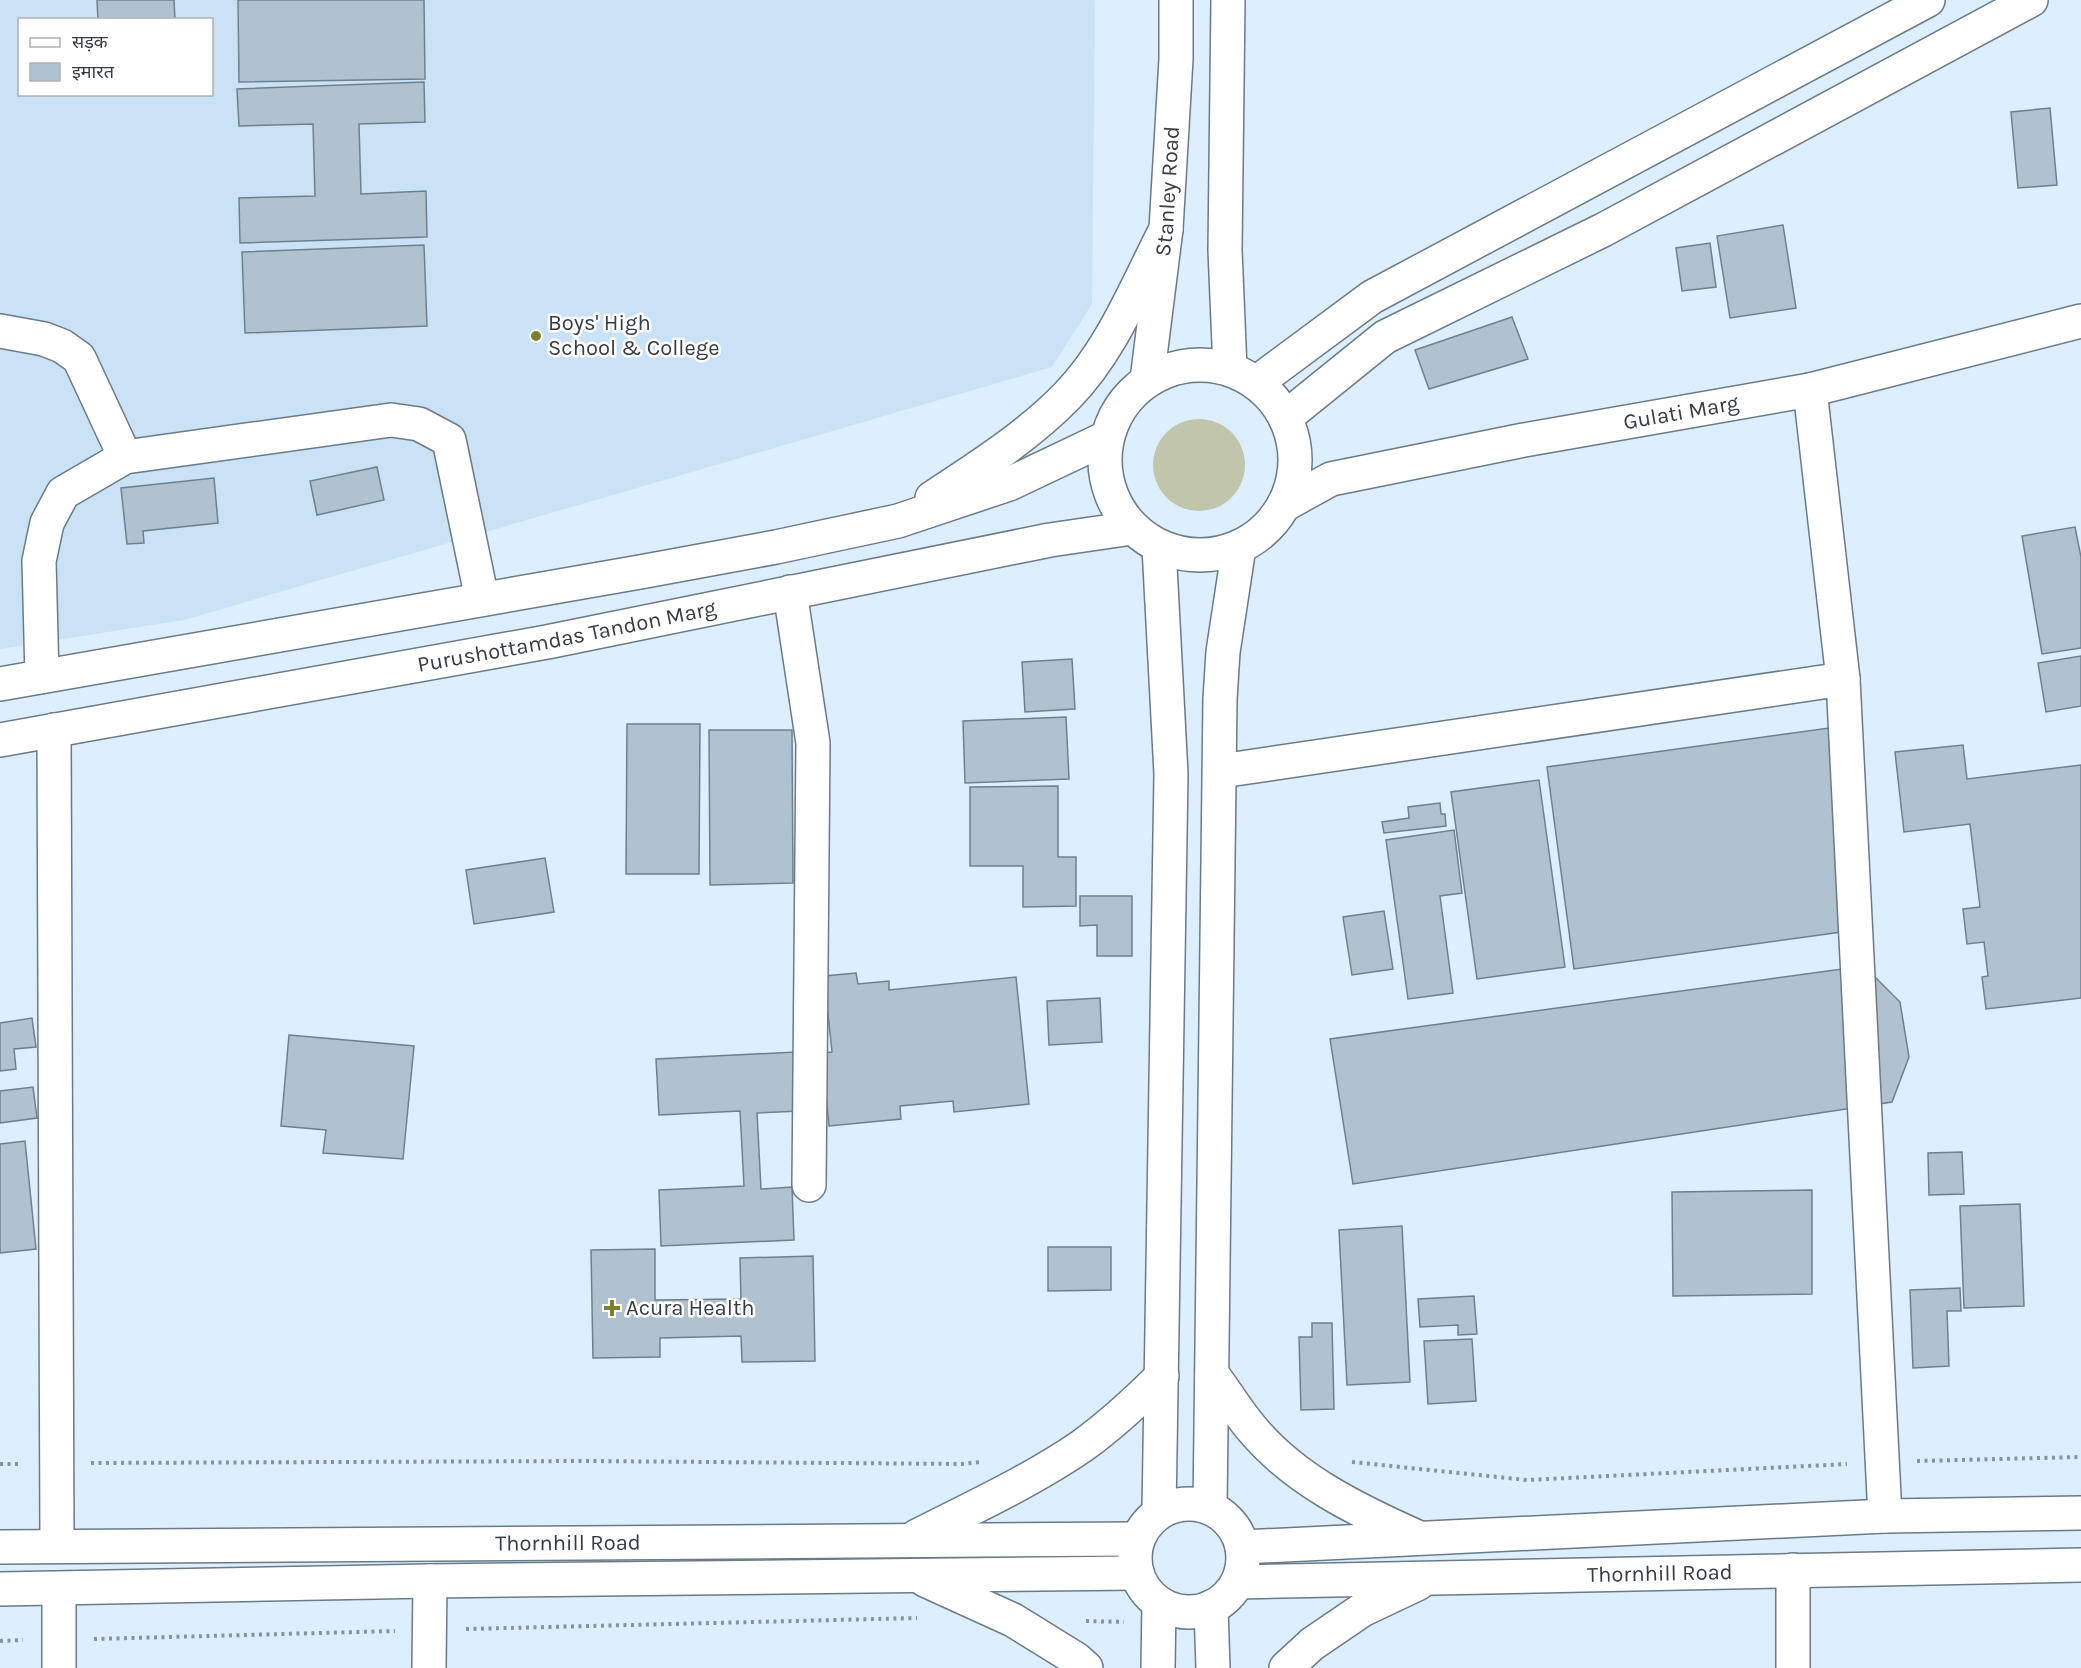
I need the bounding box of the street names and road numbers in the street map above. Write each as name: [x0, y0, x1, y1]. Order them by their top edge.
street label: Stanley Road: [1150, 125, 1185, 258]
street label: Gulati Marg: [1621, 390, 1741, 435]
street label: Purushottamdas Tandon Marg: [415, 595, 719, 678]
street label: Thornhill Road: [495, 1529, 641, 1557]
street label: Thornhill Road: [1587, 1559, 1733, 1588]

